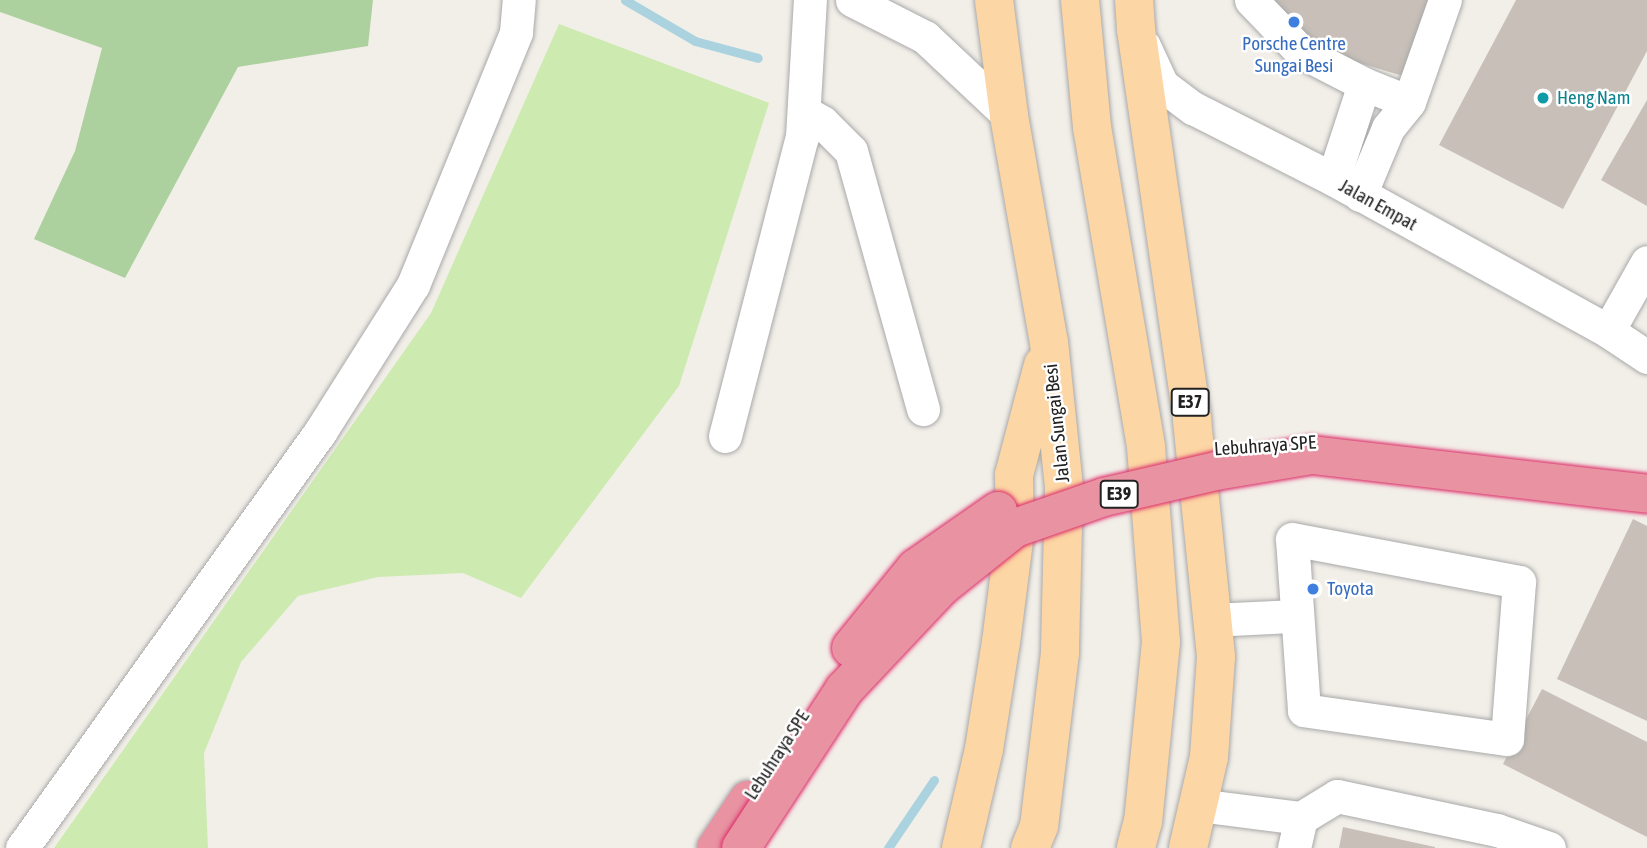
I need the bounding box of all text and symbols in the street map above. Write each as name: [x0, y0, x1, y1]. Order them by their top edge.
marker: Porsche Centre Sungai Besi: [1286, 14, 1302, 30]
place label: Porsche Centre Sungai Besi: [1242, 33, 1346, 77]
place label: Heng Nam: [1557, 87, 1630, 109]
marker: Heng Nam: [1535, 90, 1551, 106]
street label: Jalan Empat: [1335, 174, 1421, 236]
street label: Jalan Sungai Besi: [1039, 362, 1075, 484]
road number: E37: [1169, 388, 1211, 416]
street label: Lebuhraya SPE: [1213, 431, 1317, 461]
road number: E39: [1098, 480, 1140, 508]
place label: Toyota: [1327, 578, 1374, 600]
marker: Toyota: [1305, 581, 1321, 597]
street label: Lebuhraya SPE: [740, 706, 814, 804]

